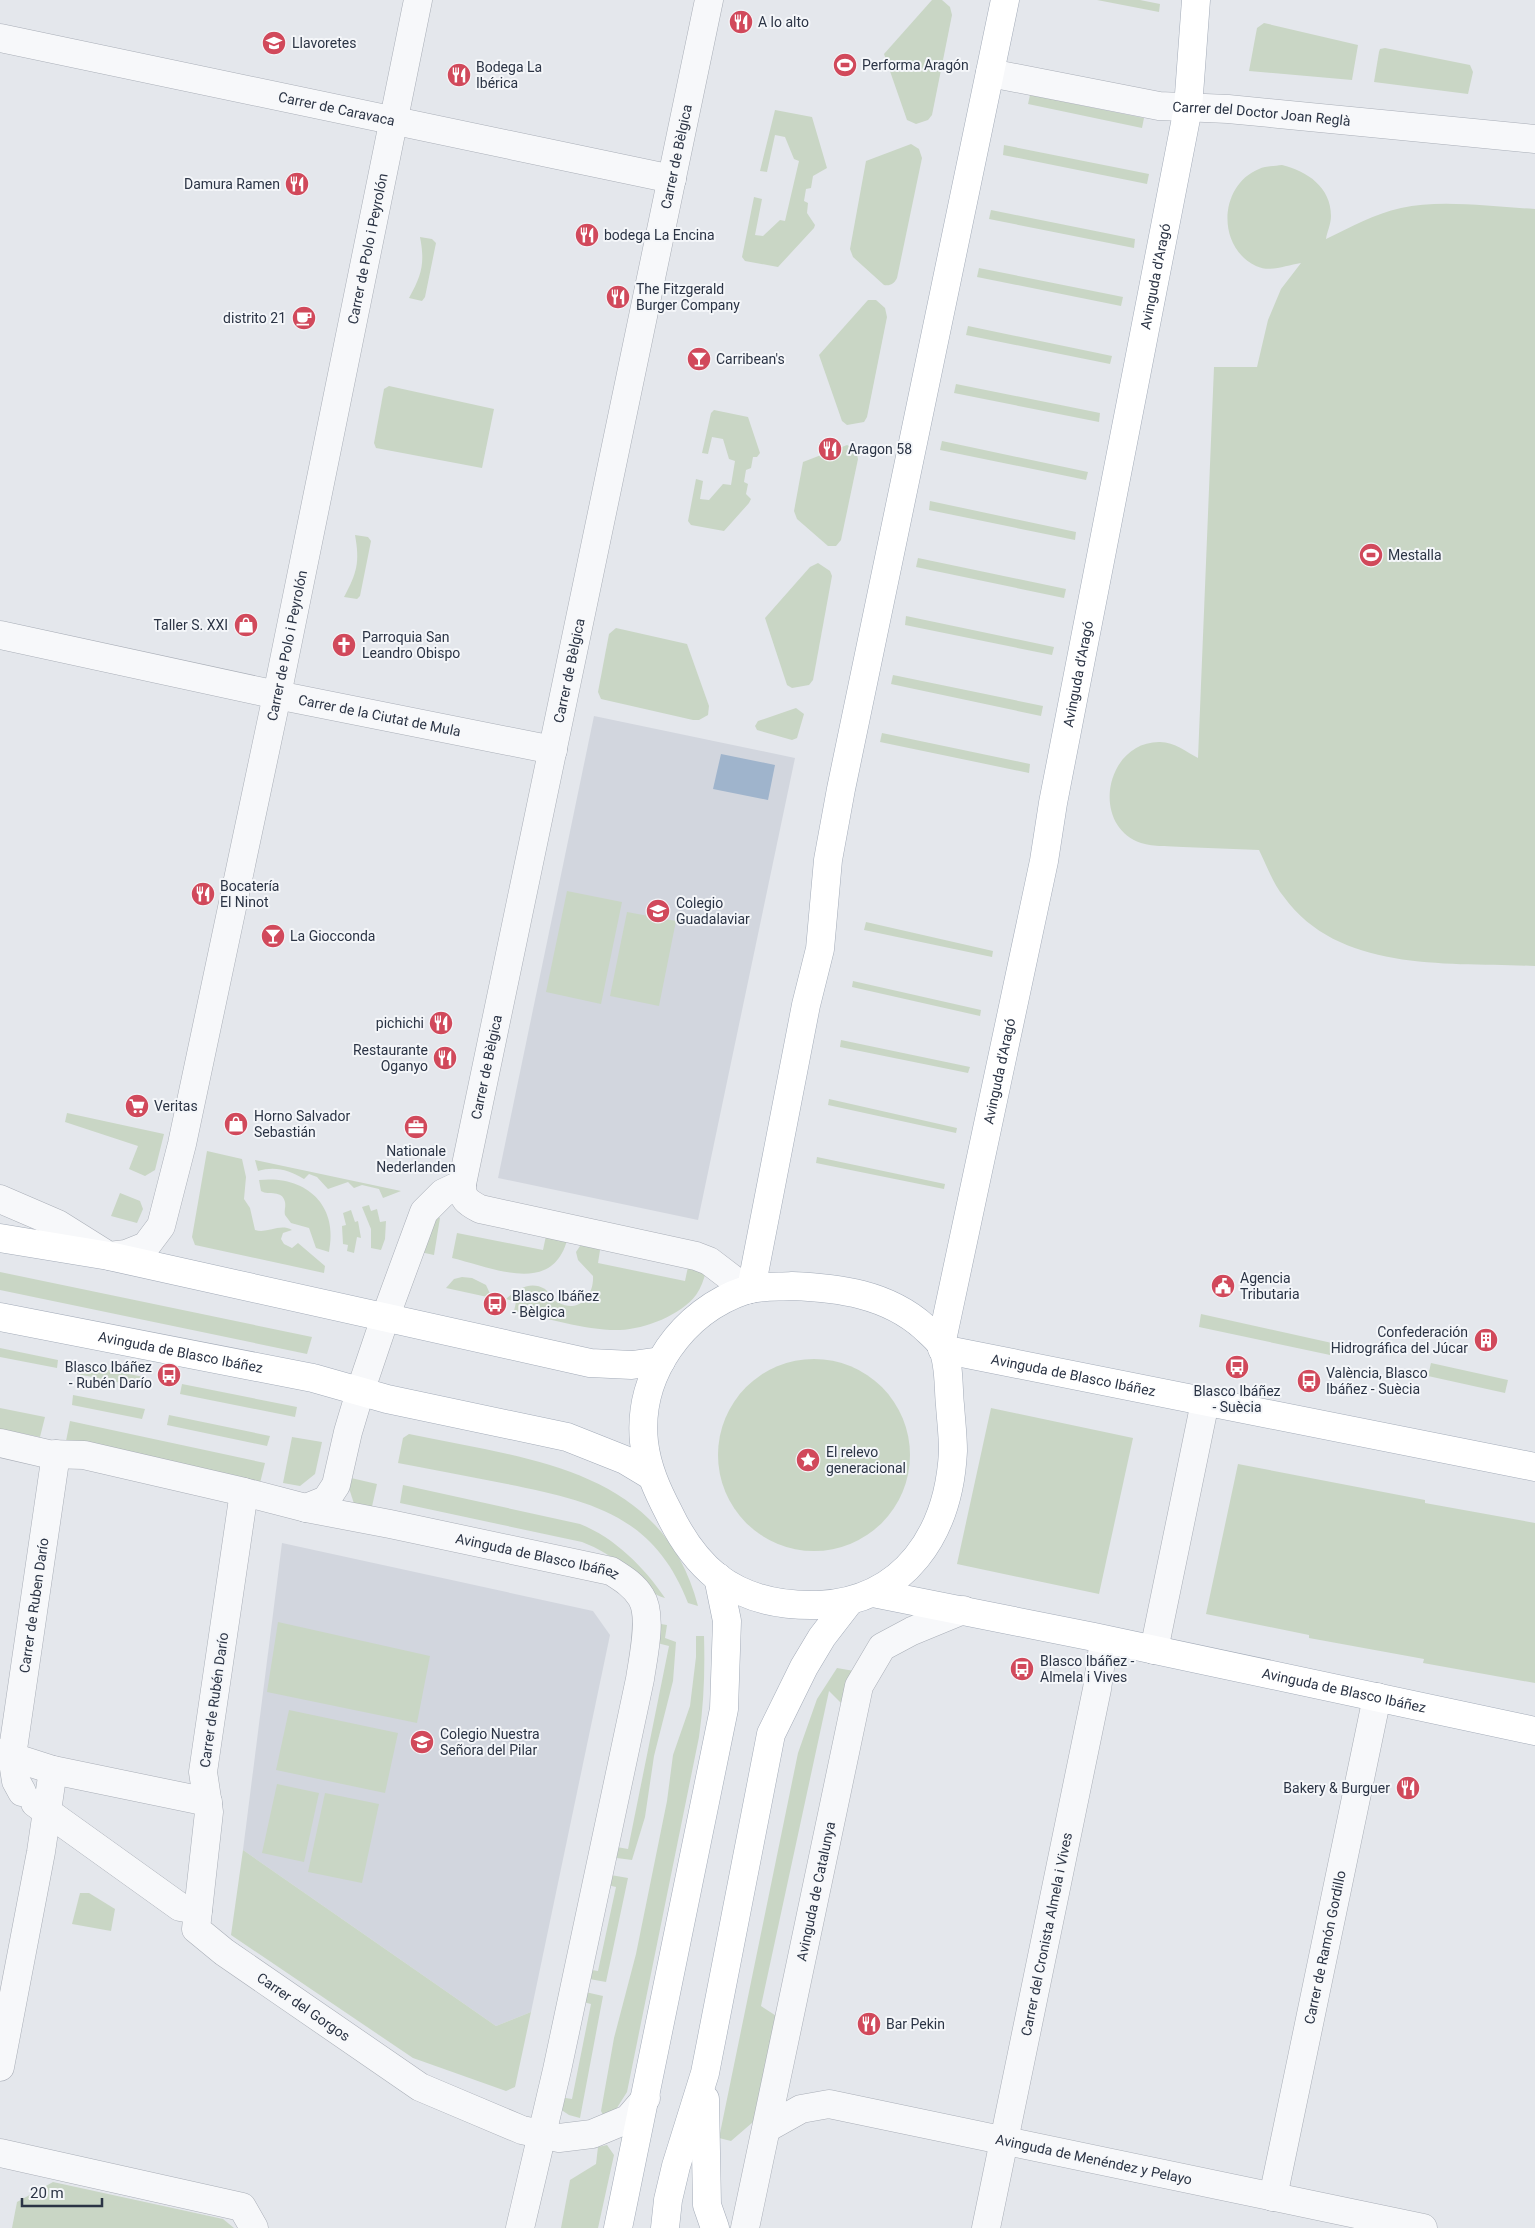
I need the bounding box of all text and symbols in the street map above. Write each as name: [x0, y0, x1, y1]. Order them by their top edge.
restaurant icon: A lo alto: [728, 9, 754, 35]
place label: A lo alto: [758, 14, 809, 30]
school or university icon: Llavoretes: [261, 30, 287, 56]
place label: Llavoretes: [292, 35, 356, 51]
sports icon: Performa Aragón: [832, 52, 858, 78]
place label: Performa Aragón: [862, 57, 969, 73]
place label: Bodega La Ibérica: [476, 59, 542, 91]
restaurant icon: Bodega La Ibérica: [446, 62, 472, 88]
street label: Carrer de Caravaca: [277, 89, 396, 129]
street label: Carrer del Doctor Joan Reglà: [1172, 99, 1351, 129]
street label: Carrer de Bèlgica: [658, 103, 695, 210]
restaurant icon: Damura Ramen: [284, 171, 310, 197]
street label: Carrer de Polo i Peyrolón: [344, 172, 391, 326]
place label: Damura Ramen: [184, 176, 280, 192]
restaurant icon: bodega La Encina: [574, 222, 600, 248]
street label: Avinguda d'Aragó: [1137, 222, 1173, 331]
place label: bodega La Encina: [604, 227, 715, 243]
place label: The Fitzgerald Burger Company: [636, 281, 740, 313]
restaurant icon: The Fitzgerald Burger Company: [605, 284, 631, 310]
cafe icon: distrito 21: [291, 305, 317, 331]
place label: distrito 21: [223, 310, 286, 326]
bar icon: Carribean's: [686, 346, 712, 372]
place label: Carribean's: [716, 351, 785, 367]
restaurant icon: Aragon 58: [817, 436, 843, 462]
place label: Aragon 58: [848, 441, 912, 457]
sports icon: Mestalla: [1358, 542, 1384, 568]
place label: Mestalla: [1388, 547, 1442, 563]
street label: Carrer de Polo i Peyrolón: [264, 569, 310, 722]
shop icon: Taller S. XXI: [233, 612, 259, 638]
place label: Taller S. XXI: [154, 617, 228, 633]
street label: Carrer de Bèlgica: [550, 617, 588, 724]
street label: Avinguda d'Aragó: [1060, 619, 1096, 728]
place label: Parroquia San Leandro Obispo: [362, 629, 460, 661]
church icon: Parroquia San Leandro Obispo: [331, 632, 357, 658]
street label: Carrer de la Ciutat de Mula: [297, 691, 462, 739]
place label: Bocatería El Ninot: [220, 878, 279, 910]
restaurant icon: Bocatería El Ninot: [190, 881, 216, 907]
place label: Colegio Guadalaviar: [676, 895, 750, 927]
school or university icon: Colegio Guadalaviar: [645, 898, 671, 924]
bar icon: La Giocconda: [260, 923, 286, 949]
place label: La Giocconda: [290, 928, 375, 944]
restaurant icon: pichichi: [428, 1010, 454, 1036]
street label: Carrer de Bèlgica: [468, 1013, 505, 1121]
place label: pichichi: [376, 1015, 424, 1031]
street label: Avinguda d'Aragó: [980, 1017, 1018, 1126]
place label: Restaurante Oganyo: [353, 1042, 428, 1074]
restaurant icon: Restaurante Oganyo: [432, 1045, 458, 1071]
supermarket icon: Veritas: [124, 1093, 150, 1119]
place label: Veritas: [154, 1098, 198, 1114]
place label: Horno Salvador Sebastián: [254, 1108, 350, 1140]
shop icon: Horno Salvador Sebastián: [223, 1111, 249, 1137]
office icon: Nationale Nederlanden: [403, 1114, 429, 1140]
place label: Nationale Nederlanden: [376, 1143, 456, 1175]
place label: Agencia Tributaria: [1240, 1270, 1300, 1302]
public building icon: Agencia Tributaria: [1210, 1273, 1236, 1299]
place label: Blasco Ibáñez - Bèlgica: [512, 1288, 599, 1320]
bus stop icon: Blasco Ibáñez - Bèlgica: [482, 1291, 508, 1317]
place label: Confederación Hidrográfica del Júcar: [1331, 1324, 1468, 1356]
building icon: Confederación Hidrográfica del Júcar: [1473, 1327, 1499, 1353]
street label: Avinguda de Blasco Ibáñez: [97, 1328, 264, 1376]
street label: Avinguda de Blasco Ibáñez: [990, 1351, 1157, 1399]
bus stop icon: Blasco Ibáñez - Suècia: [1224, 1354, 1250, 1380]
place label: Blasco Ibáñez - Rubén Darío: [65, 1359, 152, 1391]
bus stop icon: Blasco Ibáñez - Rubén Darío: [156, 1362, 182, 1388]
place label: València, Blasco Ibáñez - Suècia: [1326, 1365, 1428, 1397]
bus stop icon: València, Blasco Ibáñez - Suècia: [1296, 1368, 1322, 1394]
place label: Blasco Ibáñez - Suècia: [1193, 1383, 1281, 1415]
place label: El relevo generacional: [826, 1444, 906, 1476]
place icon: El relevo generacional: [795, 1447, 821, 1473]
street label: Avinguda de Blasco Ibáñez: [454, 1530, 623, 1582]
street label: Carrer de Ruben Darío: [16, 1537, 52, 1674]
street label: Carrer de Rubén Darío: [197, 1631, 231, 1769]
place label: Blasco Ibáñez - Almela i Vives: [1040, 1653, 1135, 1685]
bus stop icon: Blasco Ibáñez - Almela i Vives: [1009, 1656, 1035, 1682]
street label: Avinguda de Blasco Ibáñez: [1261, 1665, 1428, 1716]
place label: Colegio Nuestra Señora del Pilar: [440, 1726, 540, 1758]
school or university icon: Colegio Nuestra Señora del Pilar: [409, 1729, 435, 1755]
restaurant icon: Bakery & Burguer: [1395, 1775, 1421, 1801]
place label: Bakery & Burguer: [1283, 1780, 1390, 1796]
street label: Avinguda de Catalunya: [793, 1820, 838, 1963]
street label: Carrer del Cronista Almela i Vives: [1018, 1831, 1075, 2037]
street label: Carrer de Ramón Gordillo: [1301, 1869, 1349, 2026]
street label: Carrer del Gorgos: [254, 1969, 353, 2044]
restaurant icon: Bar Pekin: [856, 2011, 882, 2037]
place label: Bar Pekin: [886, 2016, 945, 2032]
street label: Avinguda de Menéndez y Pelayo: [994, 2131, 1194, 2188]
scale bar: [22, 2176, 102, 2208]
text: 20 m: [30, 2184, 64, 2202]

